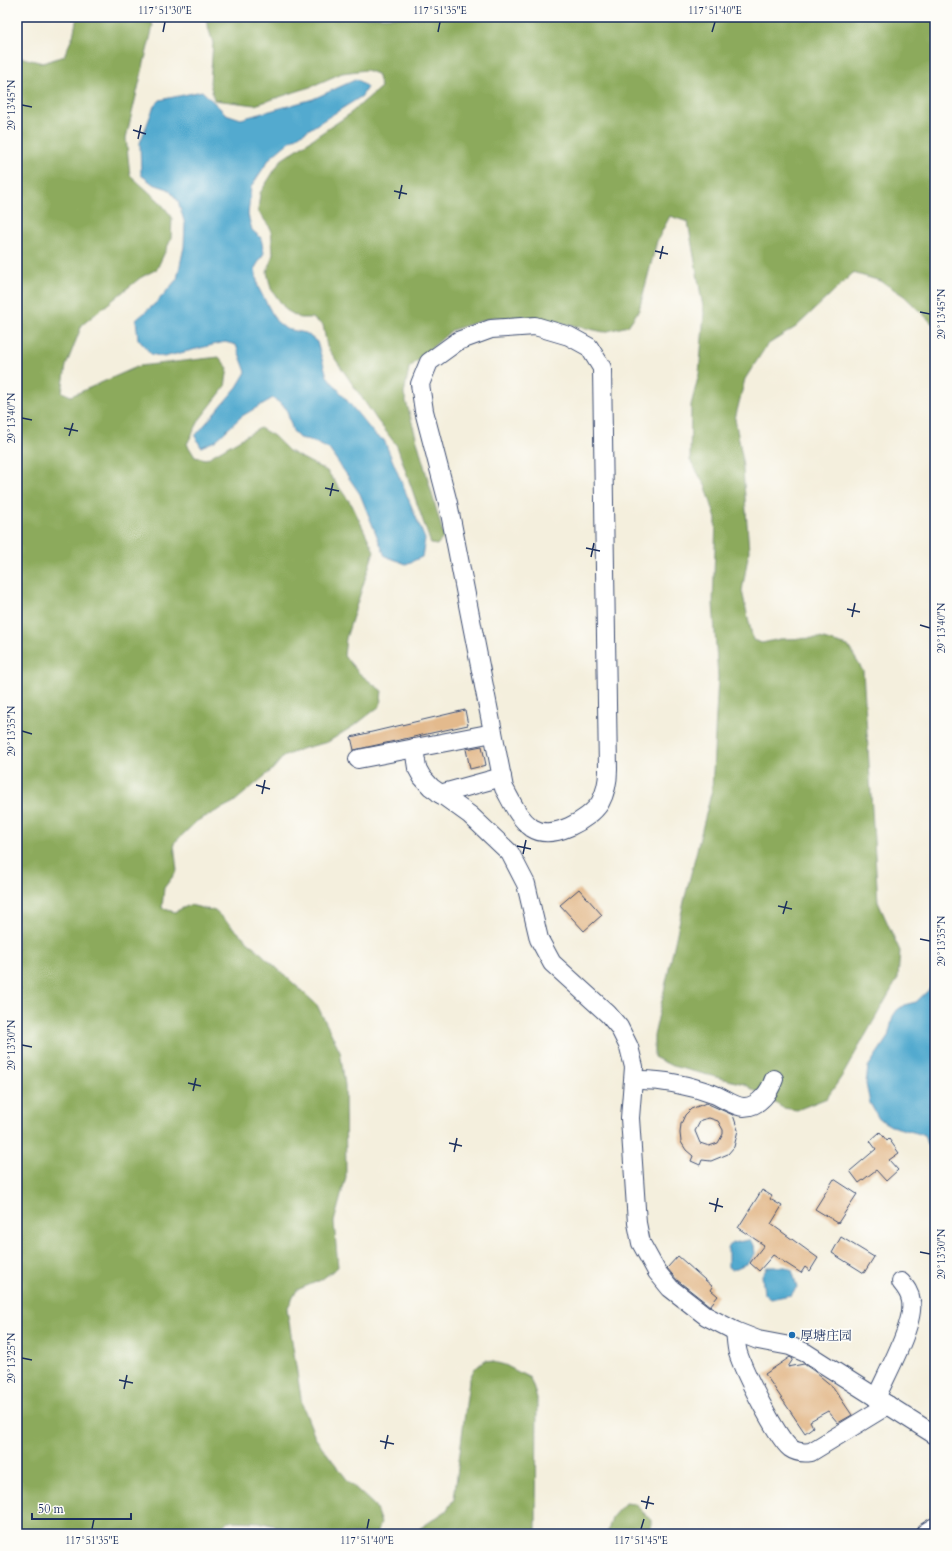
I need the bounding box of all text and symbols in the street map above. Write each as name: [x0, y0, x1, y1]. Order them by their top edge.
text: 117°51'30"E: [138, 4, 192, 18]
text: 117°51'35"E: [413, 4, 467, 18]
text: 117°51'40"E: [688, 4, 742, 18]
text: 29°13'45"N: [5, 79, 19, 130]
text: 29°13'45"N: [935, 288, 949, 339]
text: 29°13'40"N: [5, 392, 19, 443]
text: 29°13'40"N: [935, 602, 949, 653]
text: 29°13'35"N: [5, 705, 19, 756]
text: 29°13'35"N: [935, 915, 949, 966]
text: 29°13'30"N: [5, 1019, 19, 1070]
text: 29°13'30"N: [935, 1228, 949, 1279]
place label: 厚塘庄园: [800, 1327, 852, 1345]
marker: 厚塘庄园: [787, 1330, 797, 1340]
text: 29°13'25"N: [5, 1332, 19, 1383]
scale bar: [32, 1495, 131, 1521]
text: 50 m: [38, 1501, 65, 1517]
text: 117°51'35"E: [65, 1534, 119, 1548]
text: 117°51'40"E: [340, 1534, 394, 1548]
text: 117°51'45"E: [614, 1534, 668, 1548]

